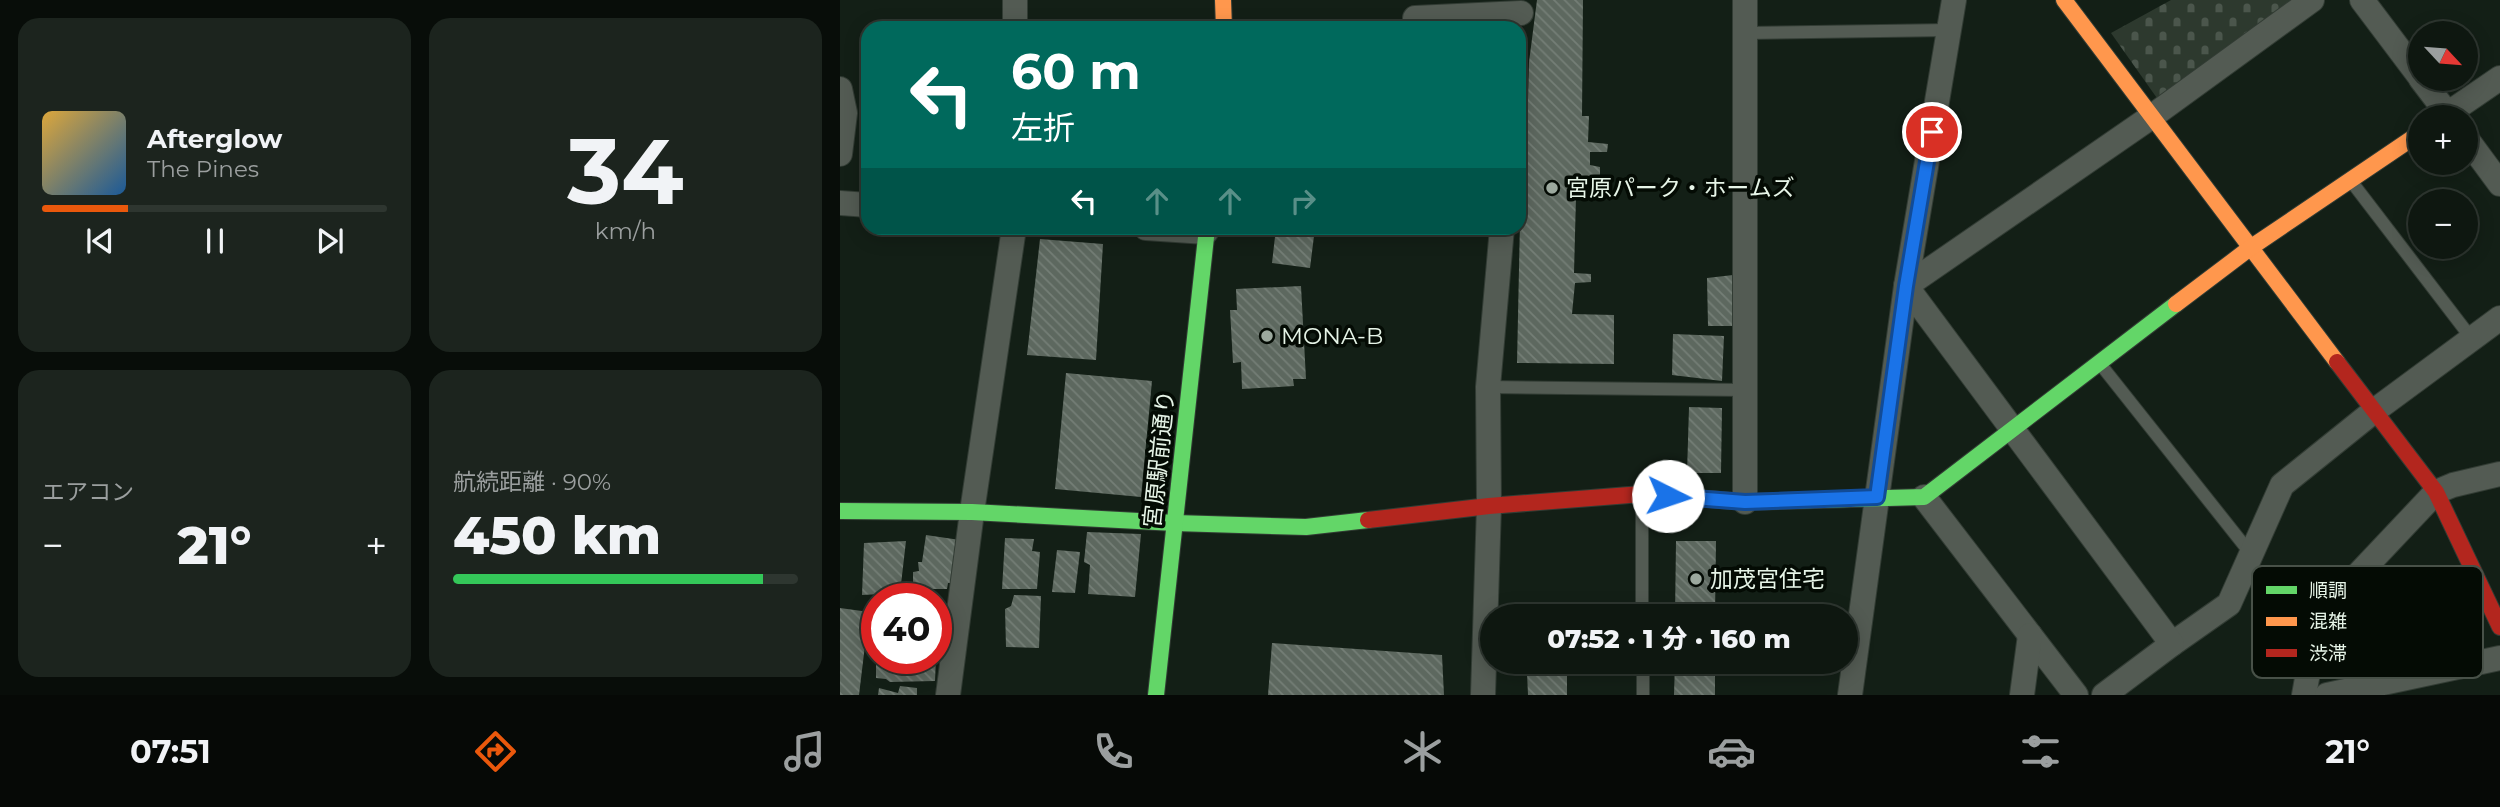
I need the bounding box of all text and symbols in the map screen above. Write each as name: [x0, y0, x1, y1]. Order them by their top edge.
north arrow: [2408, 21, 2478, 91]
map controls: [2408, 21, 2478, 259]
text: 60 m: [1011, 42, 1141, 101]
icon: left: [896, 49, 987, 140]
pin: [1902, 102, 1962, 162]
button: +: [2408, 105, 2478, 175]
text: 左折: [1011, 108, 1075, 147]
icon: arrive: [1913, 113, 1951, 151]
text: 34: [567, 116, 684, 227]
text: Afterglow: [147, 123, 282, 155]
text: The Pines: [147, 155, 259, 183]
place label: 宮原パーク・ホームズ: [1566, 174, 1795, 202]
marker: 宮原パーク・ホームズ: [1544, 180, 1560, 196]
icon: left: [1065, 182, 1103, 220]
icon: ahead: [1138, 182, 1176, 220]
icon: ahead: [1211, 182, 1249, 220]
icon: right: [1284, 182, 1322, 220]
button: −: [2408, 189, 2478, 259]
text: km/h: [595, 217, 656, 245]
icon: previous: [81, 222, 119, 260]
icon: pause: [196, 222, 234, 260]
icon: next: [311, 222, 349, 260]
place label: MONA-B: [1281, 322, 1383, 350]
marker: MONA-B: [1259, 328, 1275, 344]
street label: 宮原駅前通り: [1138, 389, 1180, 529]
position arrow: [1631, 459, 1705, 533]
text: 航続距離 · 90%: [453, 468, 611, 496]
text: エアコン: [42, 478, 134, 506]
text: 450 km: [453, 504, 661, 567]
text: 21°: [178, 514, 251, 577]
text: −: [42, 522, 64, 569]
text: +: [365, 522, 387, 569]
place label: 加茂宮住宅: [1710, 565, 1825, 593]
legend: [2252, 566, 2483, 678]
marker: 加茂宮住宅: [1688, 571, 1704, 587]
text: 順調: [2309, 579, 2347, 602]
speed limit sign: 40: [861, 583, 952, 674]
text: 混雑: [2309, 610, 2347, 633]
text: 07:52 · 1 分 · 160 m: [1547, 623, 1791, 655]
text: 渋滞: [2309, 642, 2347, 665]
icon: directions: [471, 727, 520, 776]
icon: music: [780, 727, 829, 776]
icon: phone: [1089, 727, 1138, 776]
icon: climate: [1398, 727, 1447, 776]
icon: car: [1707, 727, 1756, 776]
icon: filters: [2016, 727, 2065, 776]
text: 07:51: [130, 732, 211, 771]
text: 21°: [2325, 732, 2370, 771]

